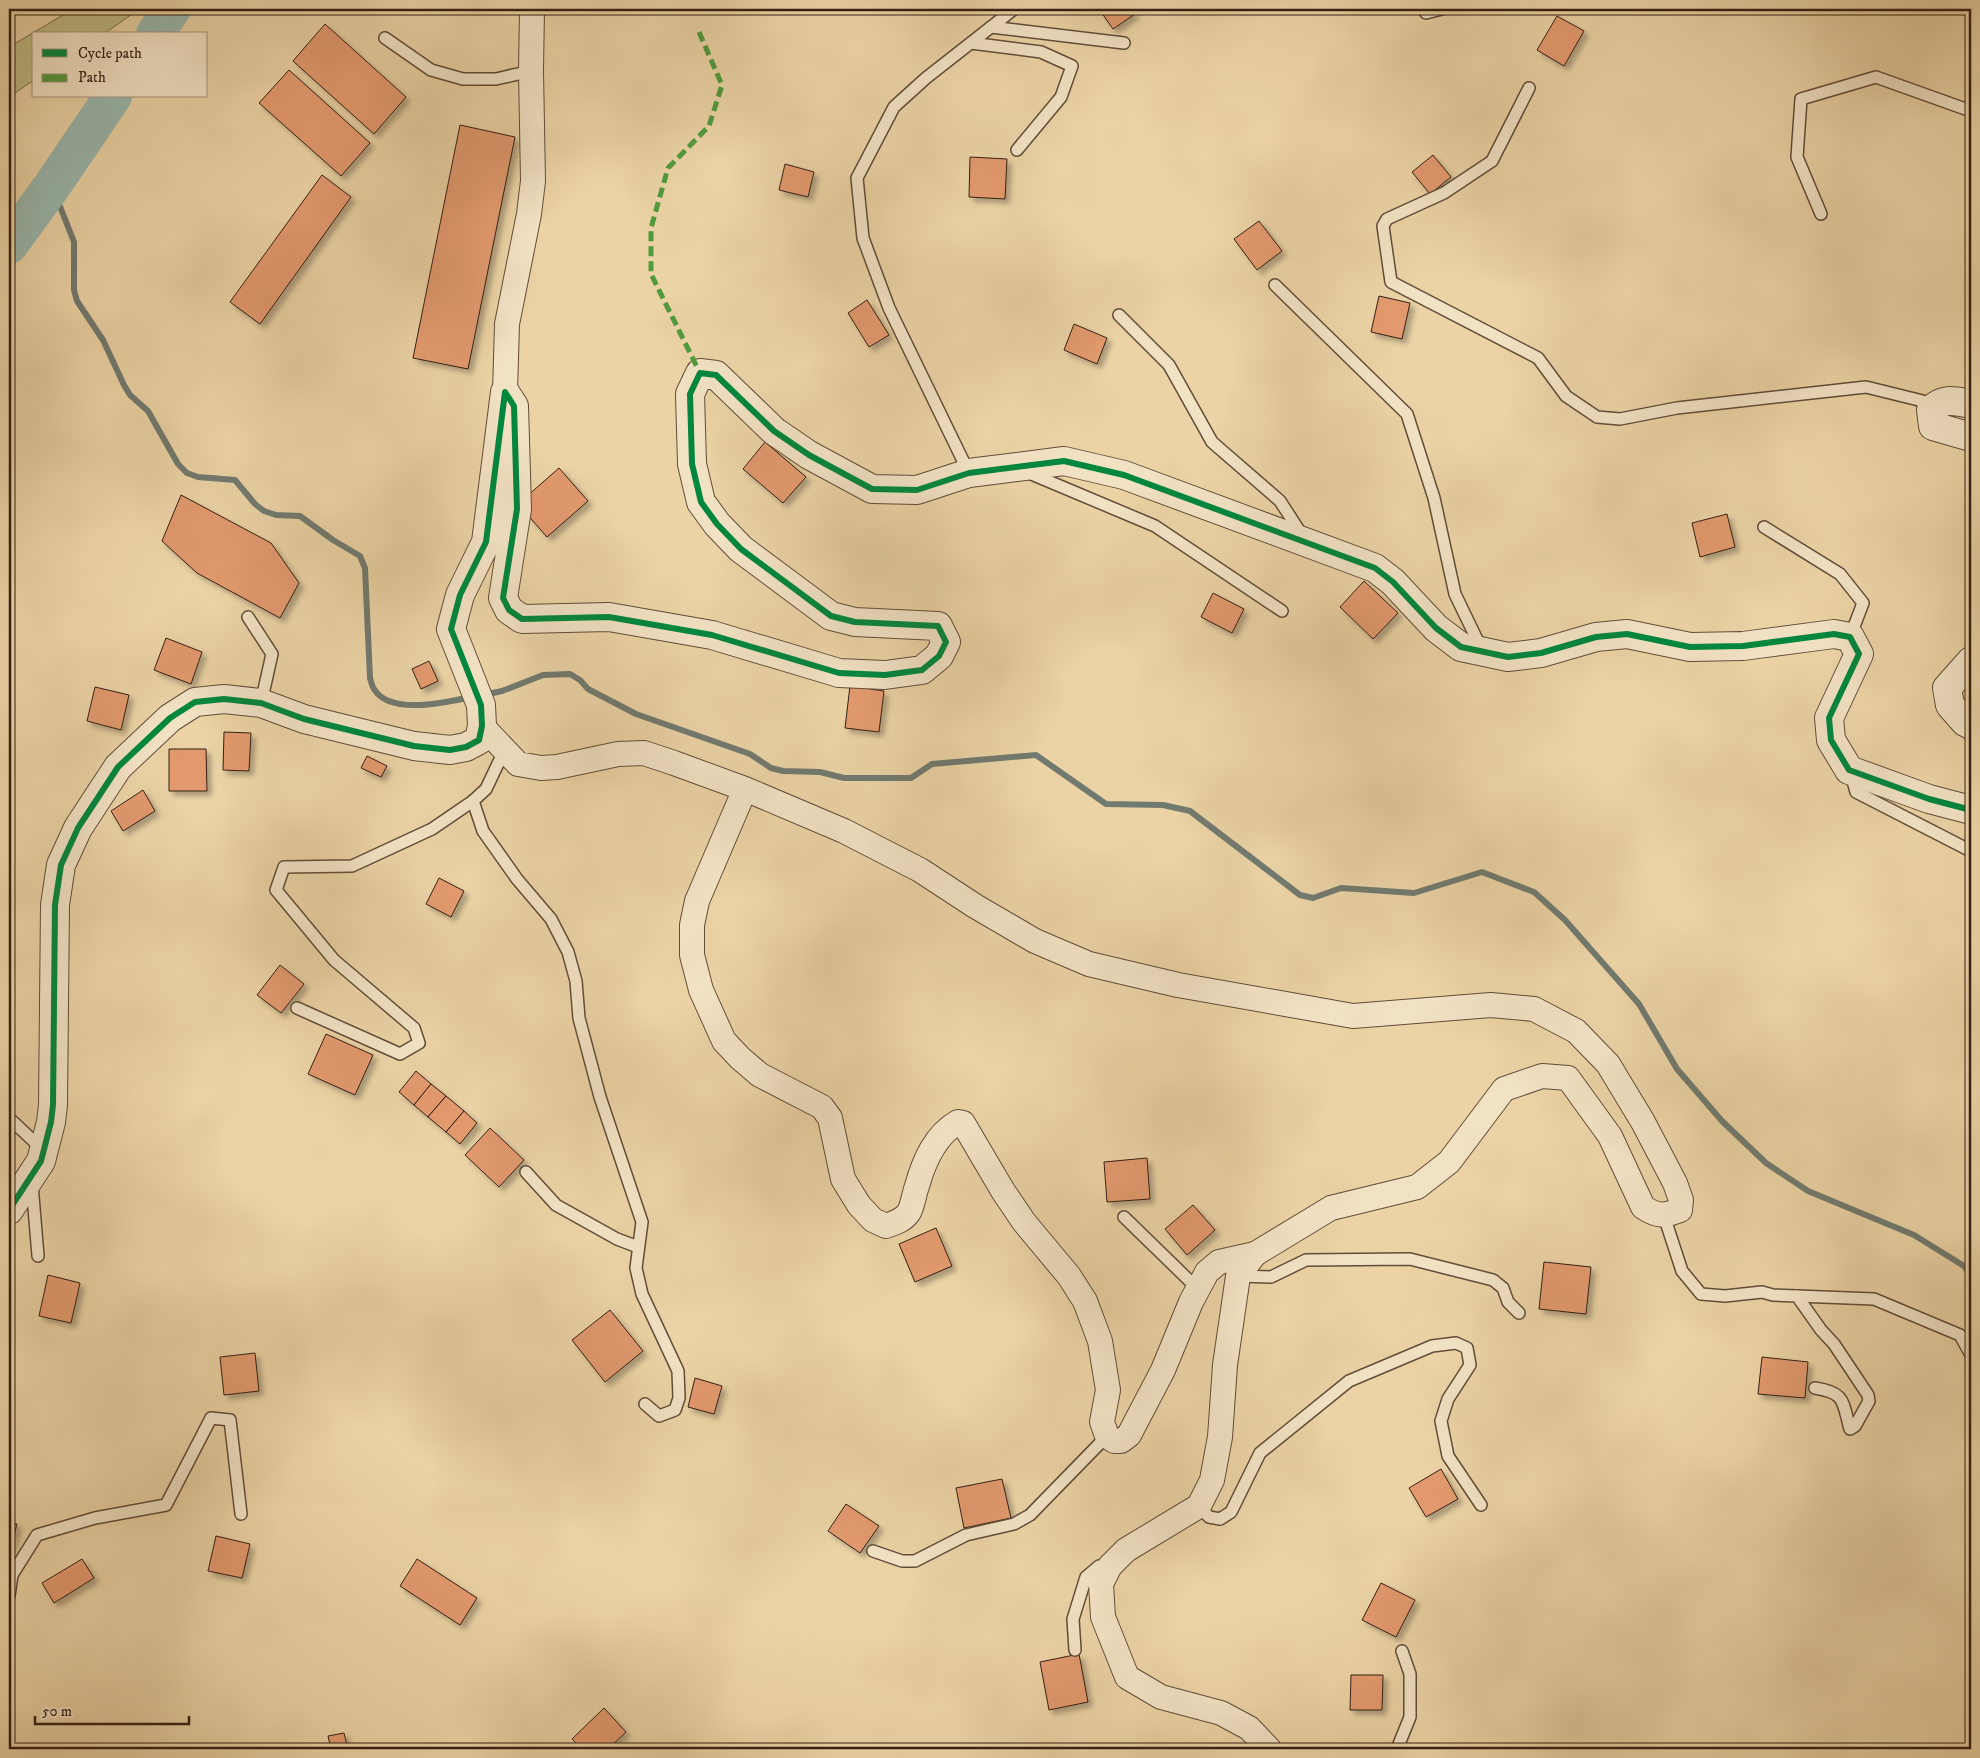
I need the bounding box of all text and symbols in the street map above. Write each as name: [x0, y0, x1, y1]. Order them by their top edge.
legend: [32, 32, 208, 98]
text: Cycle path: [78, 44, 142, 63]
text: Path: [78, 68, 106, 87]
scale bar: [35, 1693, 189, 1725]
text: 50 m: [42, 1702, 72, 1721]

